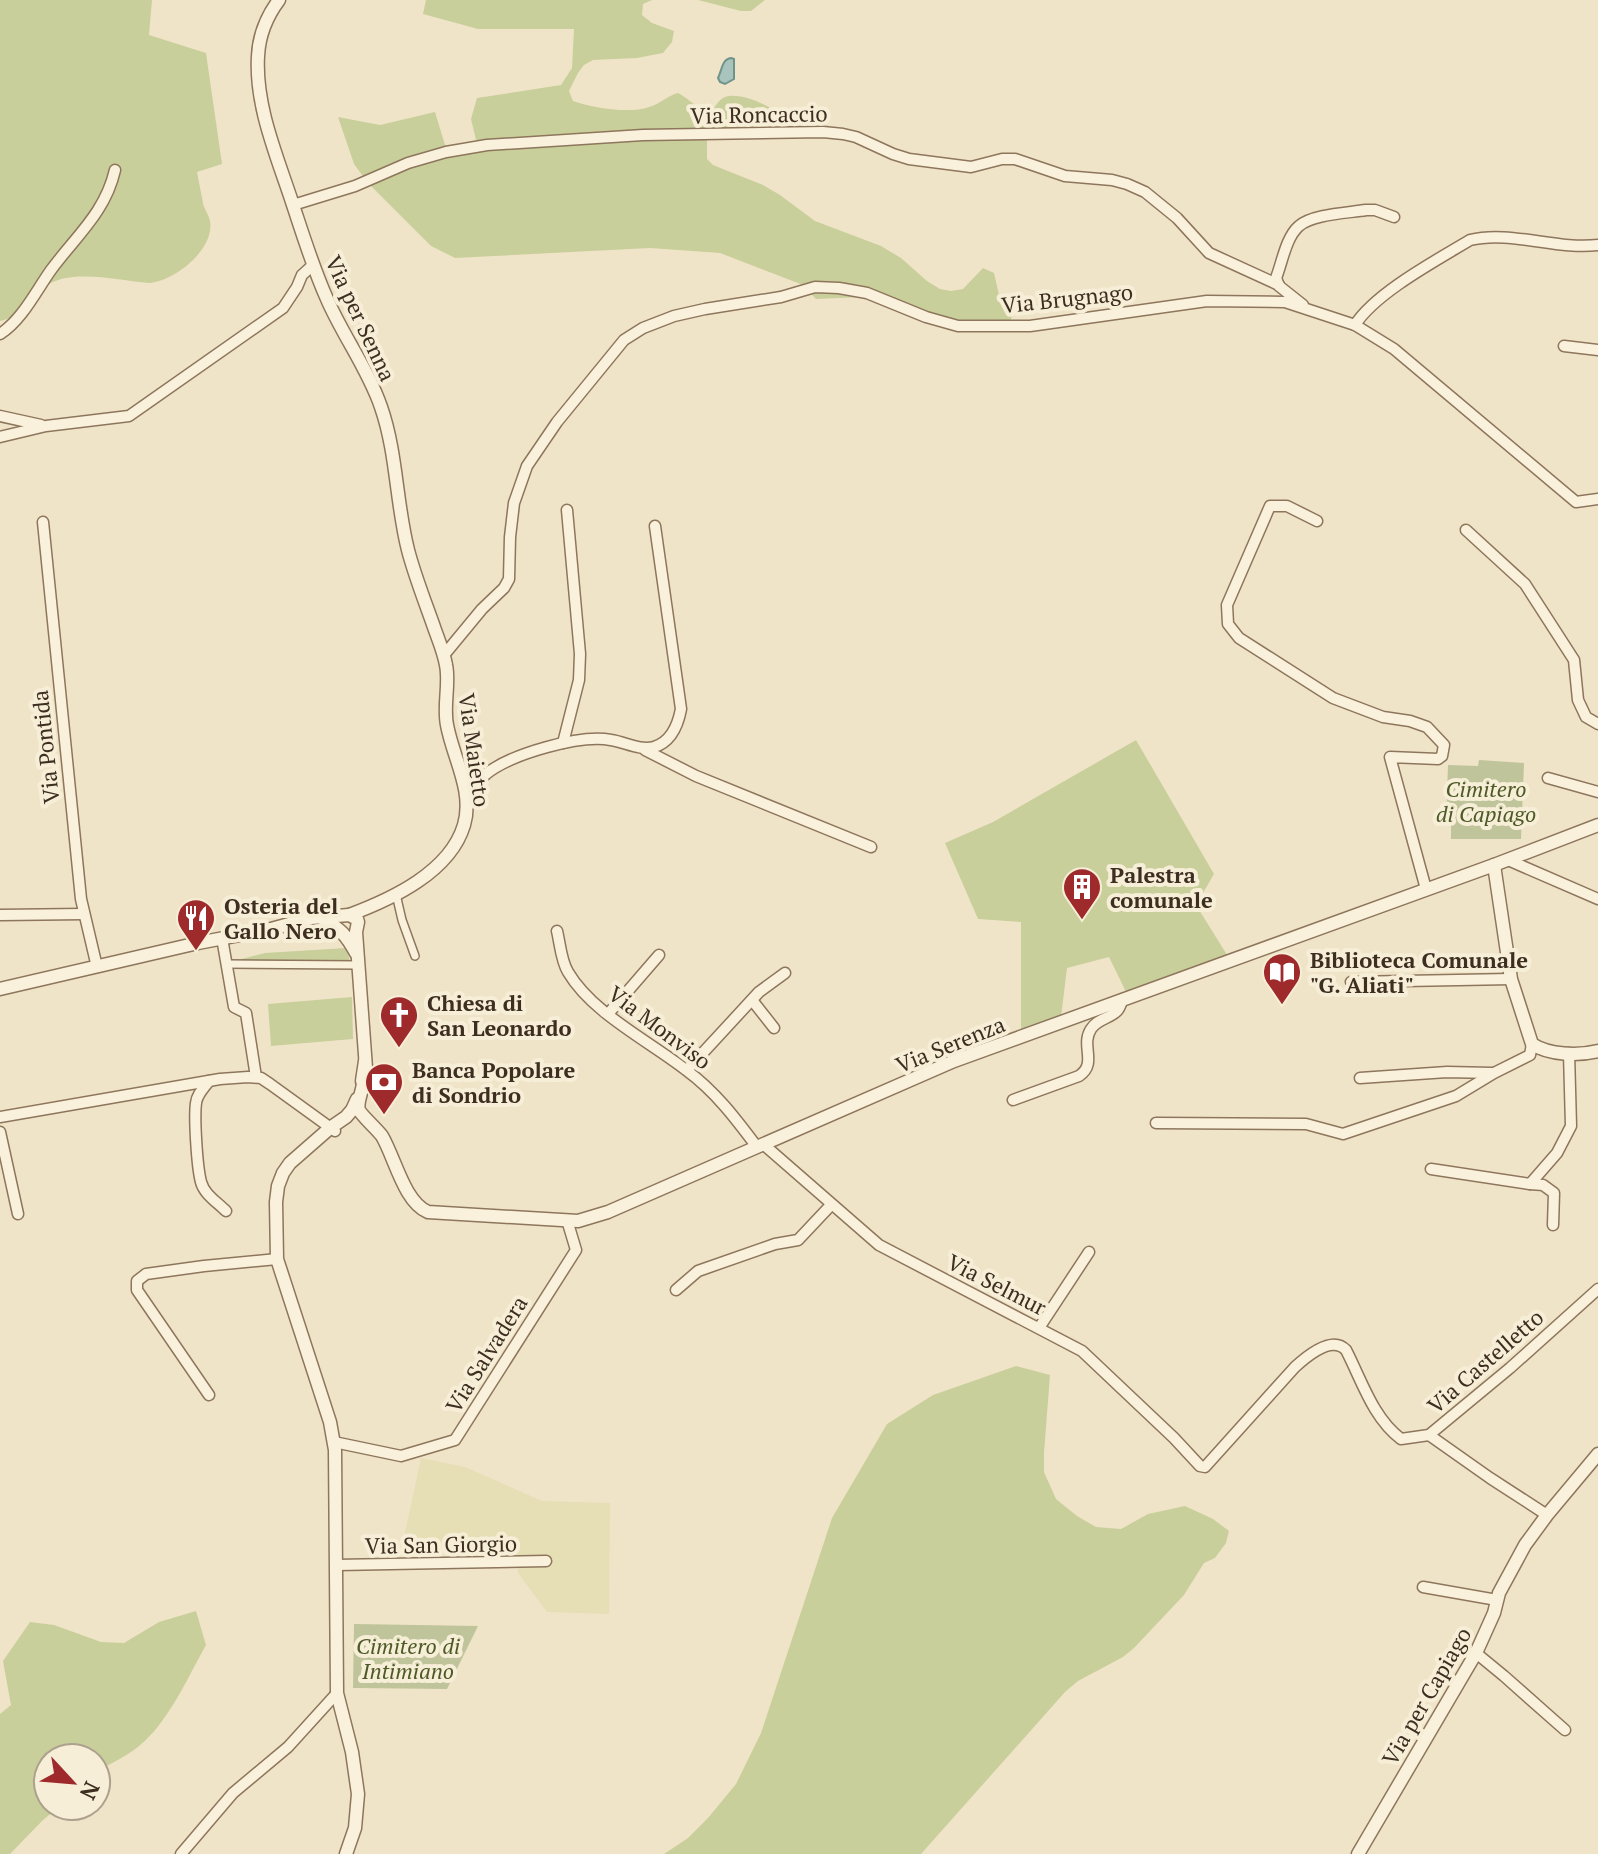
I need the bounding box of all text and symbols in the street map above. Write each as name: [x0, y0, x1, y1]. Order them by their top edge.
street label: Via Roncaccio: [690, 98, 828, 130]
street label: Via per Senna: [319, 250, 403, 386]
street label: Via Brugnago: [1000, 277, 1134, 319]
street label: Via Pontida: [25, 689, 65, 805]
street label: Via Maietto: [453, 691, 497, 809]
park label: Cimitero di Capiago: [1436, 774, 1536, 828]
place label: Palestra comunale: [1110, 860, 1213, 914]
building icon: Palestra comunale: [1061, 866, 1103, 921]
place label: Osteria del Gallo Nero: [224, 891, 338, 945]
restaurant icon: Osteria del Gallo Nero: [175, 897, 217, 952]
place label: Biblioteca Comunale "G. Aliati": [1310, 945, 1528, 999]
library icon: Biblioteca Comunale "G. Aliati": [1261, 951, 1303, 1006]
street label: Via Monviso: [603, 979, 717, 1075]
place label: Chiesa di San Leonardo: [427, 988, 572, 1042]
church icon: Chiesa di San Leonardo: [378, 994, 420, 1049]
street label: Via Serenza: [891, 1009, 1009, 1079]
place label: Banca Popolare di Sondrio: [412, 1055, 576, 1109]
bank icon: Banca Popolare di Sondrio: [363, 1061, 405, 1116]
street label: Via Selmur: [942, 1247, 1052, 1322]
street label: Via Salvadera: [439, 1290, 533, 1418]
street label: Via Castelletto: [1421, 1303, 1549, 1419]
street label: Via San Giorgio: [365, 1528, 517, 1560]
street label: Via per Capiago: [1375, 1622, 1477, 1770]
park label: Cimitero di Intimiano: [356, 1631, 460, 1685]
north arrow: [32, 1742, 112, 1822]
text: N: [74, 1777, 107, 1805]

